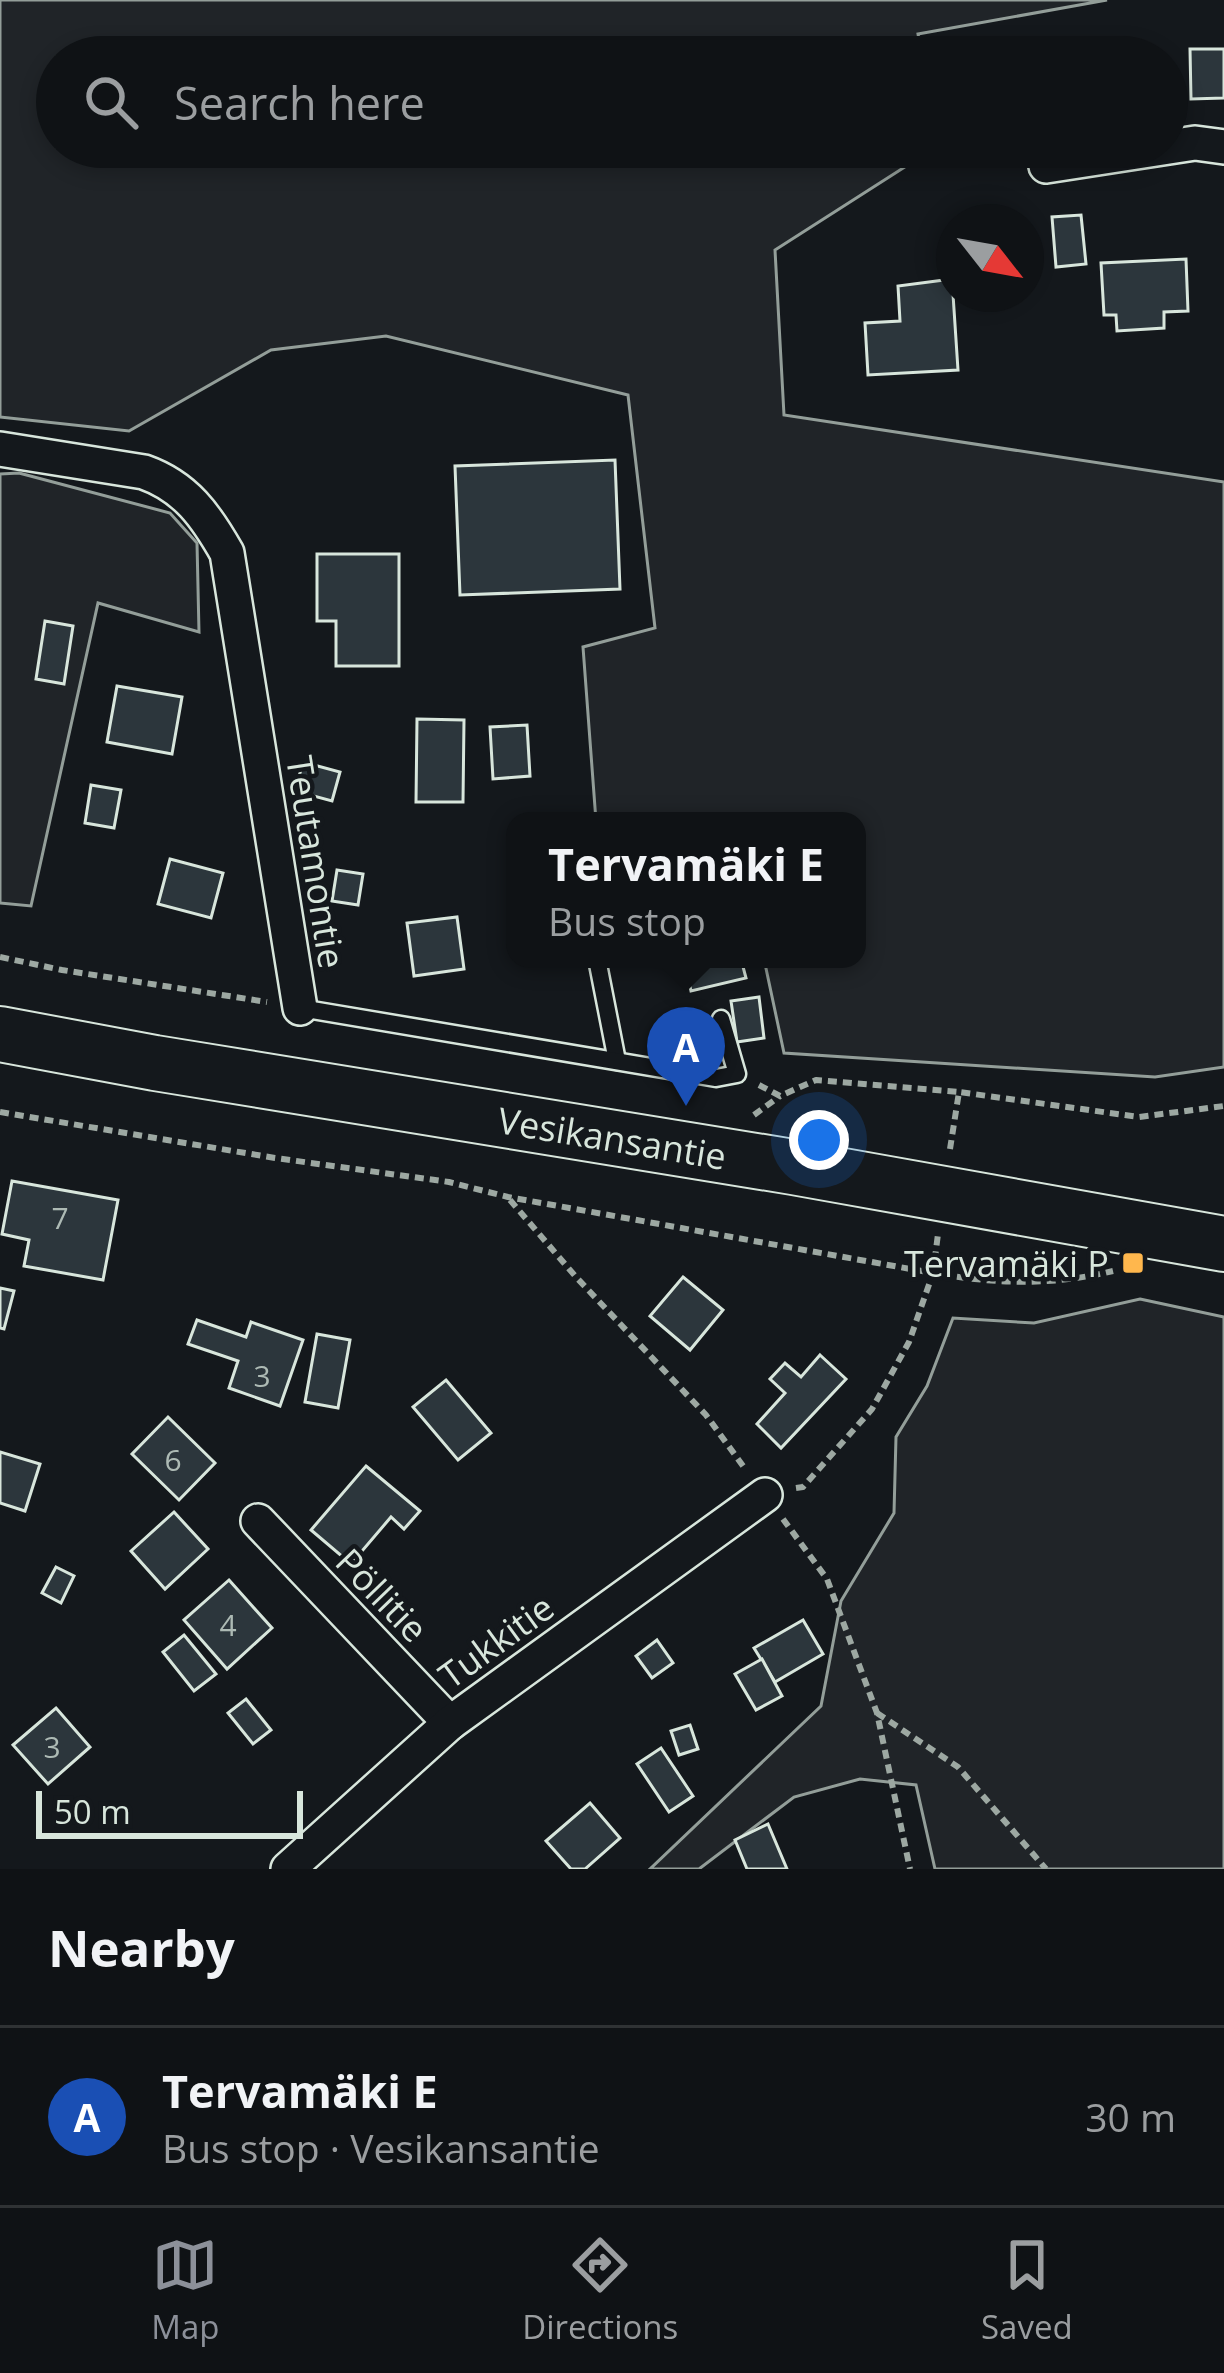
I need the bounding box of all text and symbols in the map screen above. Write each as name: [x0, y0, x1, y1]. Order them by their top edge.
search box: [36, 36, 1188, 168]
icon: search: [78, 69, 144, 135]
text: Search here: [174, 72, 425, 133]
north arrow: [936, 204, 1044, 312]
street label: Teutamontie: [275, 752, 357, 972]
popup: [506, 812, 866, 968]
text: Tervamäki E: [548, 833, 824, 894]
text: Bus stop: [548, 894, 706, 947]
pin: A: [647, 1007, 725, 1106]
street label: Vesikansantie: [495, 1095, 730, 1180]
your location: [789, 1110, 849, 1170]
house number: 7: [51, 1197, 69, 1238]
place label: Tervamäki P: [904, 1239, 1109, 1288]
marker: Tervamäki P: [1120, 1250, 1146, 1276]
house number: 3: [253, 1355, 271, 1396]
house number: 6: [164, 1439, 182, 1480]
street label: Pöllitie: [325, 1537, 439, 1653]
street label: Tukkitie: [429, 1583, 563, 1699]
house number: 4: [219, 1604, 237, 1645]
house number: 3: [43, 1726, 61, 1767]
scale bar: [36, 1785, 303, 1838]
text: 50 m: [54, 1789, 131, 1834]
text: Nearby: [48, 1912, 235, 1982]
text: Tervamäki E: [162, 2060, 438, 2121]
text: A: [74, 2090, 100, 2143]
text: 30 m: [1085, 2090, 1176, 2143]
text: Bus stop · Vesikansantie: [162, 2121, 600, 2174]
tab: Map: [151, 2232, 220, 2349]
tab: Directions: [522, 2232, 678, 2349]
tab: Saved: [981, 2232, 1073, 2349]

